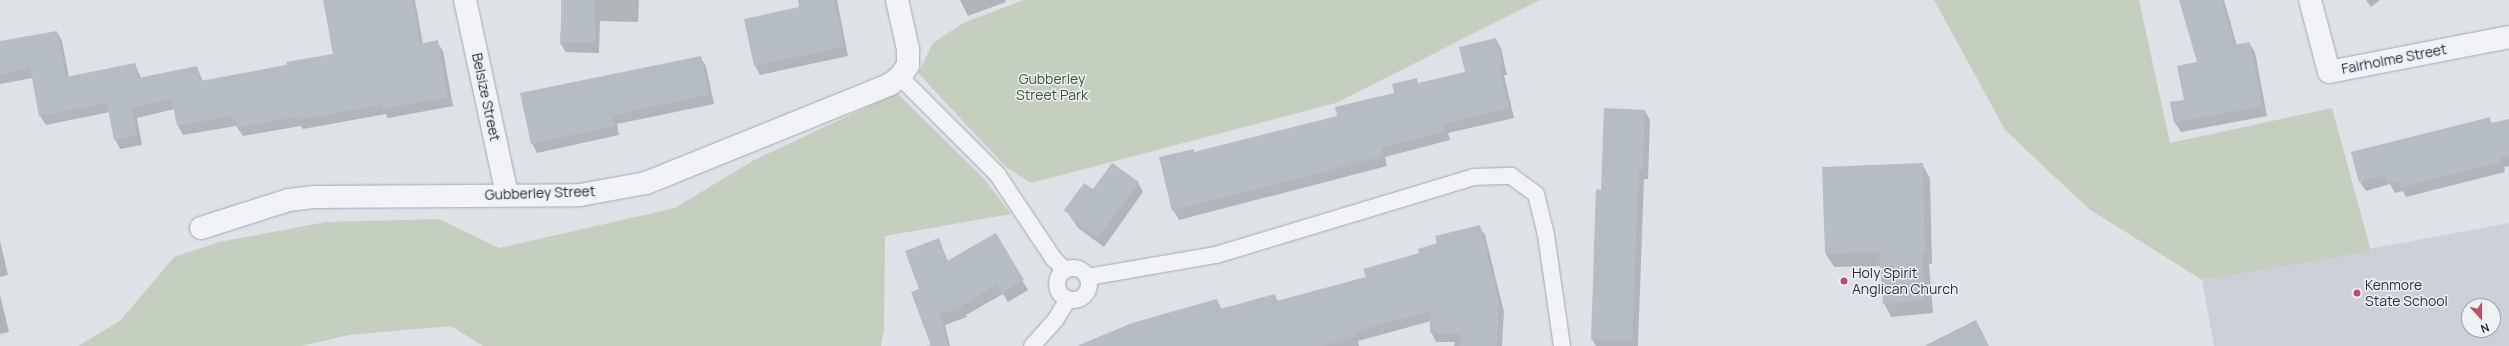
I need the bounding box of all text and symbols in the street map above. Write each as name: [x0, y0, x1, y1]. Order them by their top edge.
street label: Fairholme Street: [2340, 41, 2448, 77]
street label: Belsize Street: [468, 51, 504, 143]
park label: Gubberley Street Park: [1016, 71, 1088, 104]
street label: Gubberley Street: [484, 183, 596, 203]
place label: Holy Spirit Anglican Church: [1852, 265, 1958, 298]
marker: Holy Spirit Anglican Church: [1839, 276, 1849, 286]
place label: Kenmore State School: [2365, 277, 2448, 310]
marker: Kenmore State School: [2352, 288, 2362, 298]
north arrow: [2461, 298, 2501, 338]
text: N: [2479, 320, 2491, 337]

